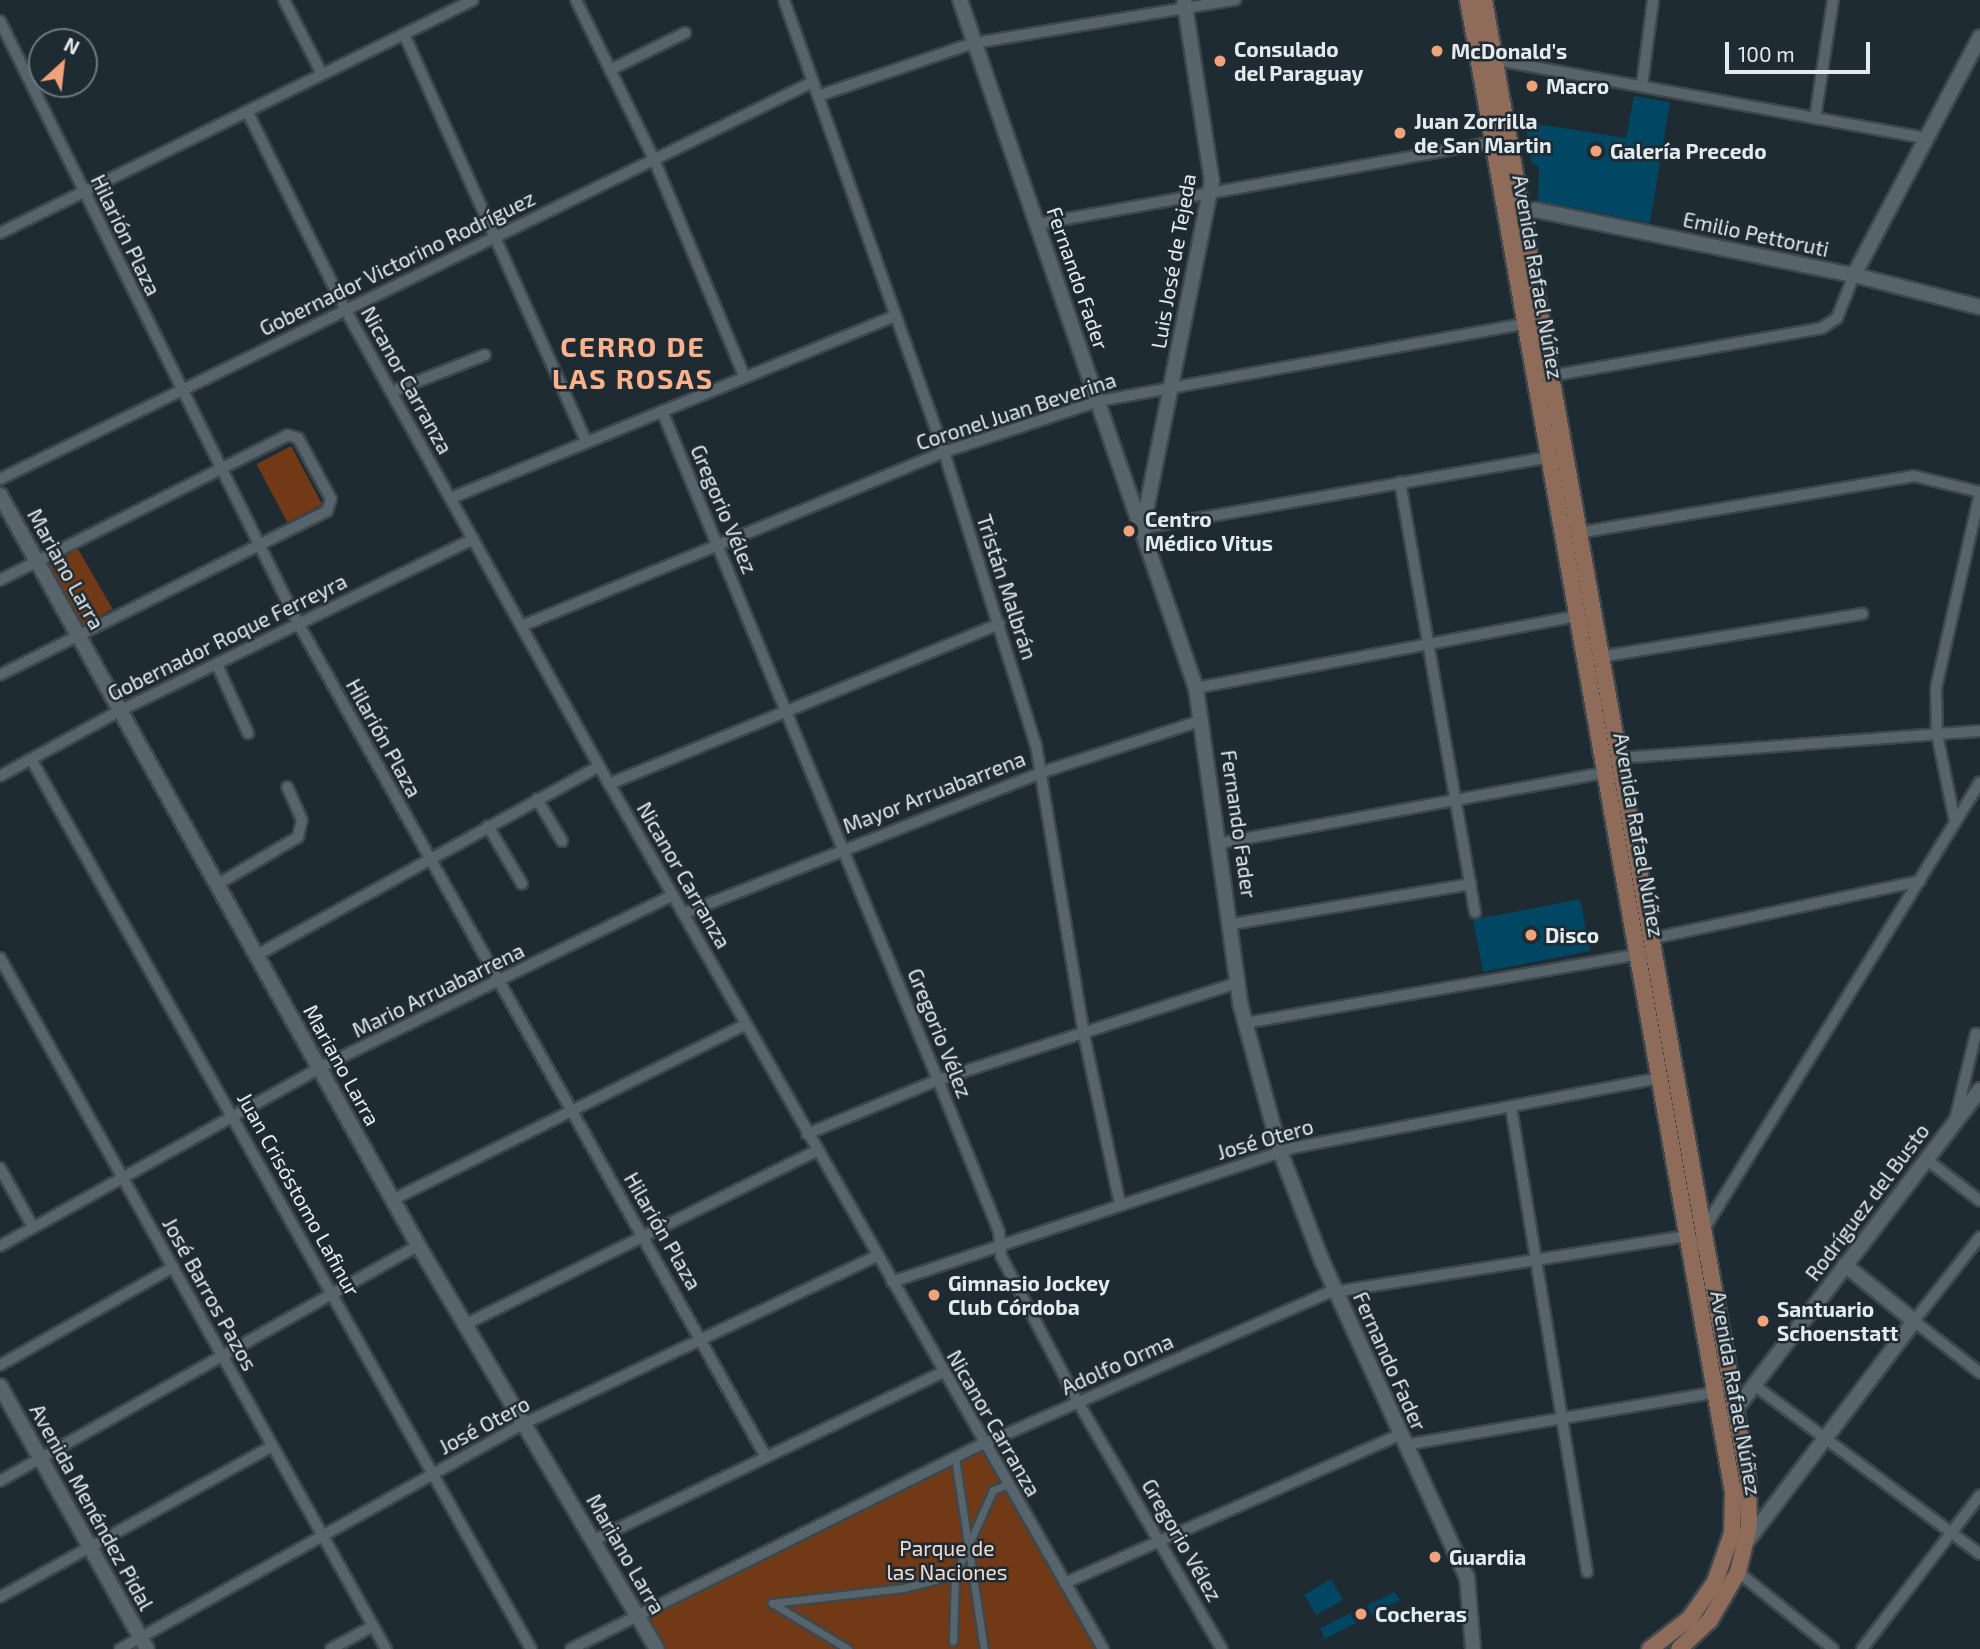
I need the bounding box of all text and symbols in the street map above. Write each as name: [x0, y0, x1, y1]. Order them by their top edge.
north arrow: [28, 28, 98, 98]
scale bar: [1728, 28, 1873, 72]
text: N: [61, 32, 83, 59]
place label: Consulado del Paraguay: [1234, 36, 1364, 86]
place label: McDonald's: [1451, 38, 1567, 64]
text: 100 m: [1738, 41, 1795, 66]
marker: McDonald's: [1429, 43, 1445, 59]
marker: Consulado del Paraguay: [1212, 53, 1228, 69]
place label: Macro: [1546, 73, 1609, 99]
marker: Macro: [1524, 78, 1540, 94]
place label: Juan Zorrilla de San Martin: [1414, 108, 1552, 158]
marker: Juan Zorrilla de San Martin: [1392, 125, 1408, 141]
place label: Galería Precedo: [1610, 138, 1767, 164]
marker: Galería Precedo: [1588, 143, 1604, 159]
street label: Hilarión Plaza: [86, 170, 166, 300]
street label: Luis José de Tejeda: [1145, 171, 1201, 351]
street label: Avenida Rafael Núñez: [1508, 173, 1568, 381]
street label: Gobernador Victorino Rodríguez: [255, 185, 539, 341]
street label: Fernando Fader: [1042, 203, 1114, 353]
street label: Emilio Pettoruti: [1681, 206, 1831, 262]
street label: Nicanor Carranza: [356, 302, 458, 458]
district label: CERRO DE LAS ROSAS: [553, 329, 713, 395]
street label: Coronel Juan Beverina: [912, 367, 1120, 455]
street label: Gregorio Vélez: [685, 441, 763, 577]
street label: Mariano Larra: [22, 504, 110, 634]
place label: Centro Médico Vitus: [1145, 506, 1273, 556]
street label: Tristán Malbrán: [972, 511, 1042, 663]
marker: Centro Médico Vitus: [1119, 521, 1139, 541]
street label: Gobernador Roque Ferreyra: [103, 568, 351, 706]
street label: Hilarión Plaza: [341, 674, 427, 802]
street label: Avenida Rafael Núñez: [1609, 731, 1669, 939]
street label: Mayor Arruabarrena: [839, 745, 1029, 839]
street label: Fernando Fader: [1216, 748, 1262, 900]
street label: Nicanor Carranza: [632, 797, 736, 953]
place label: Disco: [1545, 922, 1599, 948]
marker: Disco: [1523, 927, 1539, 943]
street label: Mario Arruabarrena: [348, 937, 528, 1043]
street label: Gregorio Vélez: [902, 964, 978, 1102]
street label: Mariano Larra: [298, 1000, 386, 1130]
street label: Juan Crisóstomo Lafinur: [232, 1088, 366, 1300]
street label: José Otero: [1214, 1113, 1316, 1165]
street label: Rodríguez del Busto: [1800, 1118, 1934, 1286]
street label: Hilarión Plaza: [619, 1168, 707, 1294]
street label: José Barros Pazos: [157, 1213, 263, 1375]
place label: Gimnasio Jockey Club Córdoba: [948, 1270, 1110, 1320]
marker: Gimnasio Jockey Club Córdoba: [926, 1287, 942, 1303]
street label: Fernando Fader: [1348, 1288, 1432, 1434]
street label: Avenida Rafael Núñez: [1706, 1289, 1766, 1497]
place label: Santuario Schoenstatt: [1777, 1296, 1898, 1346]
marker: Santuario Schoenstatt: [1755, 1313, 1771, 1329]
street label: Adolfo Orma: [1057, 1328, 1177, 1400]
street label: Nicanor Carranza: [942, 1345, 1046, 1501]
street label: José Otero: [434, 1391, 534, 1459]
street label: Avenida Menéndez Pidal: [25, 1399, 159, 1615]
street label: Gregorio Vélez: [1137, 1474, 1227, 1606]
street label: Mariano Larra: [581, 1489, 671, 1619]
park label: Parque de las Naciones: [886, 1535, 1008, 1585]
place label: Guardia: [1449, 1544, 1526, 1570]
marker: Guardia: [1427, 1549, 1443, 1565]
place label: Cocheras: [1375, 1601, 1467, 1627]
marker: Cocheras: [1353, 1606, 1369, 1622]

